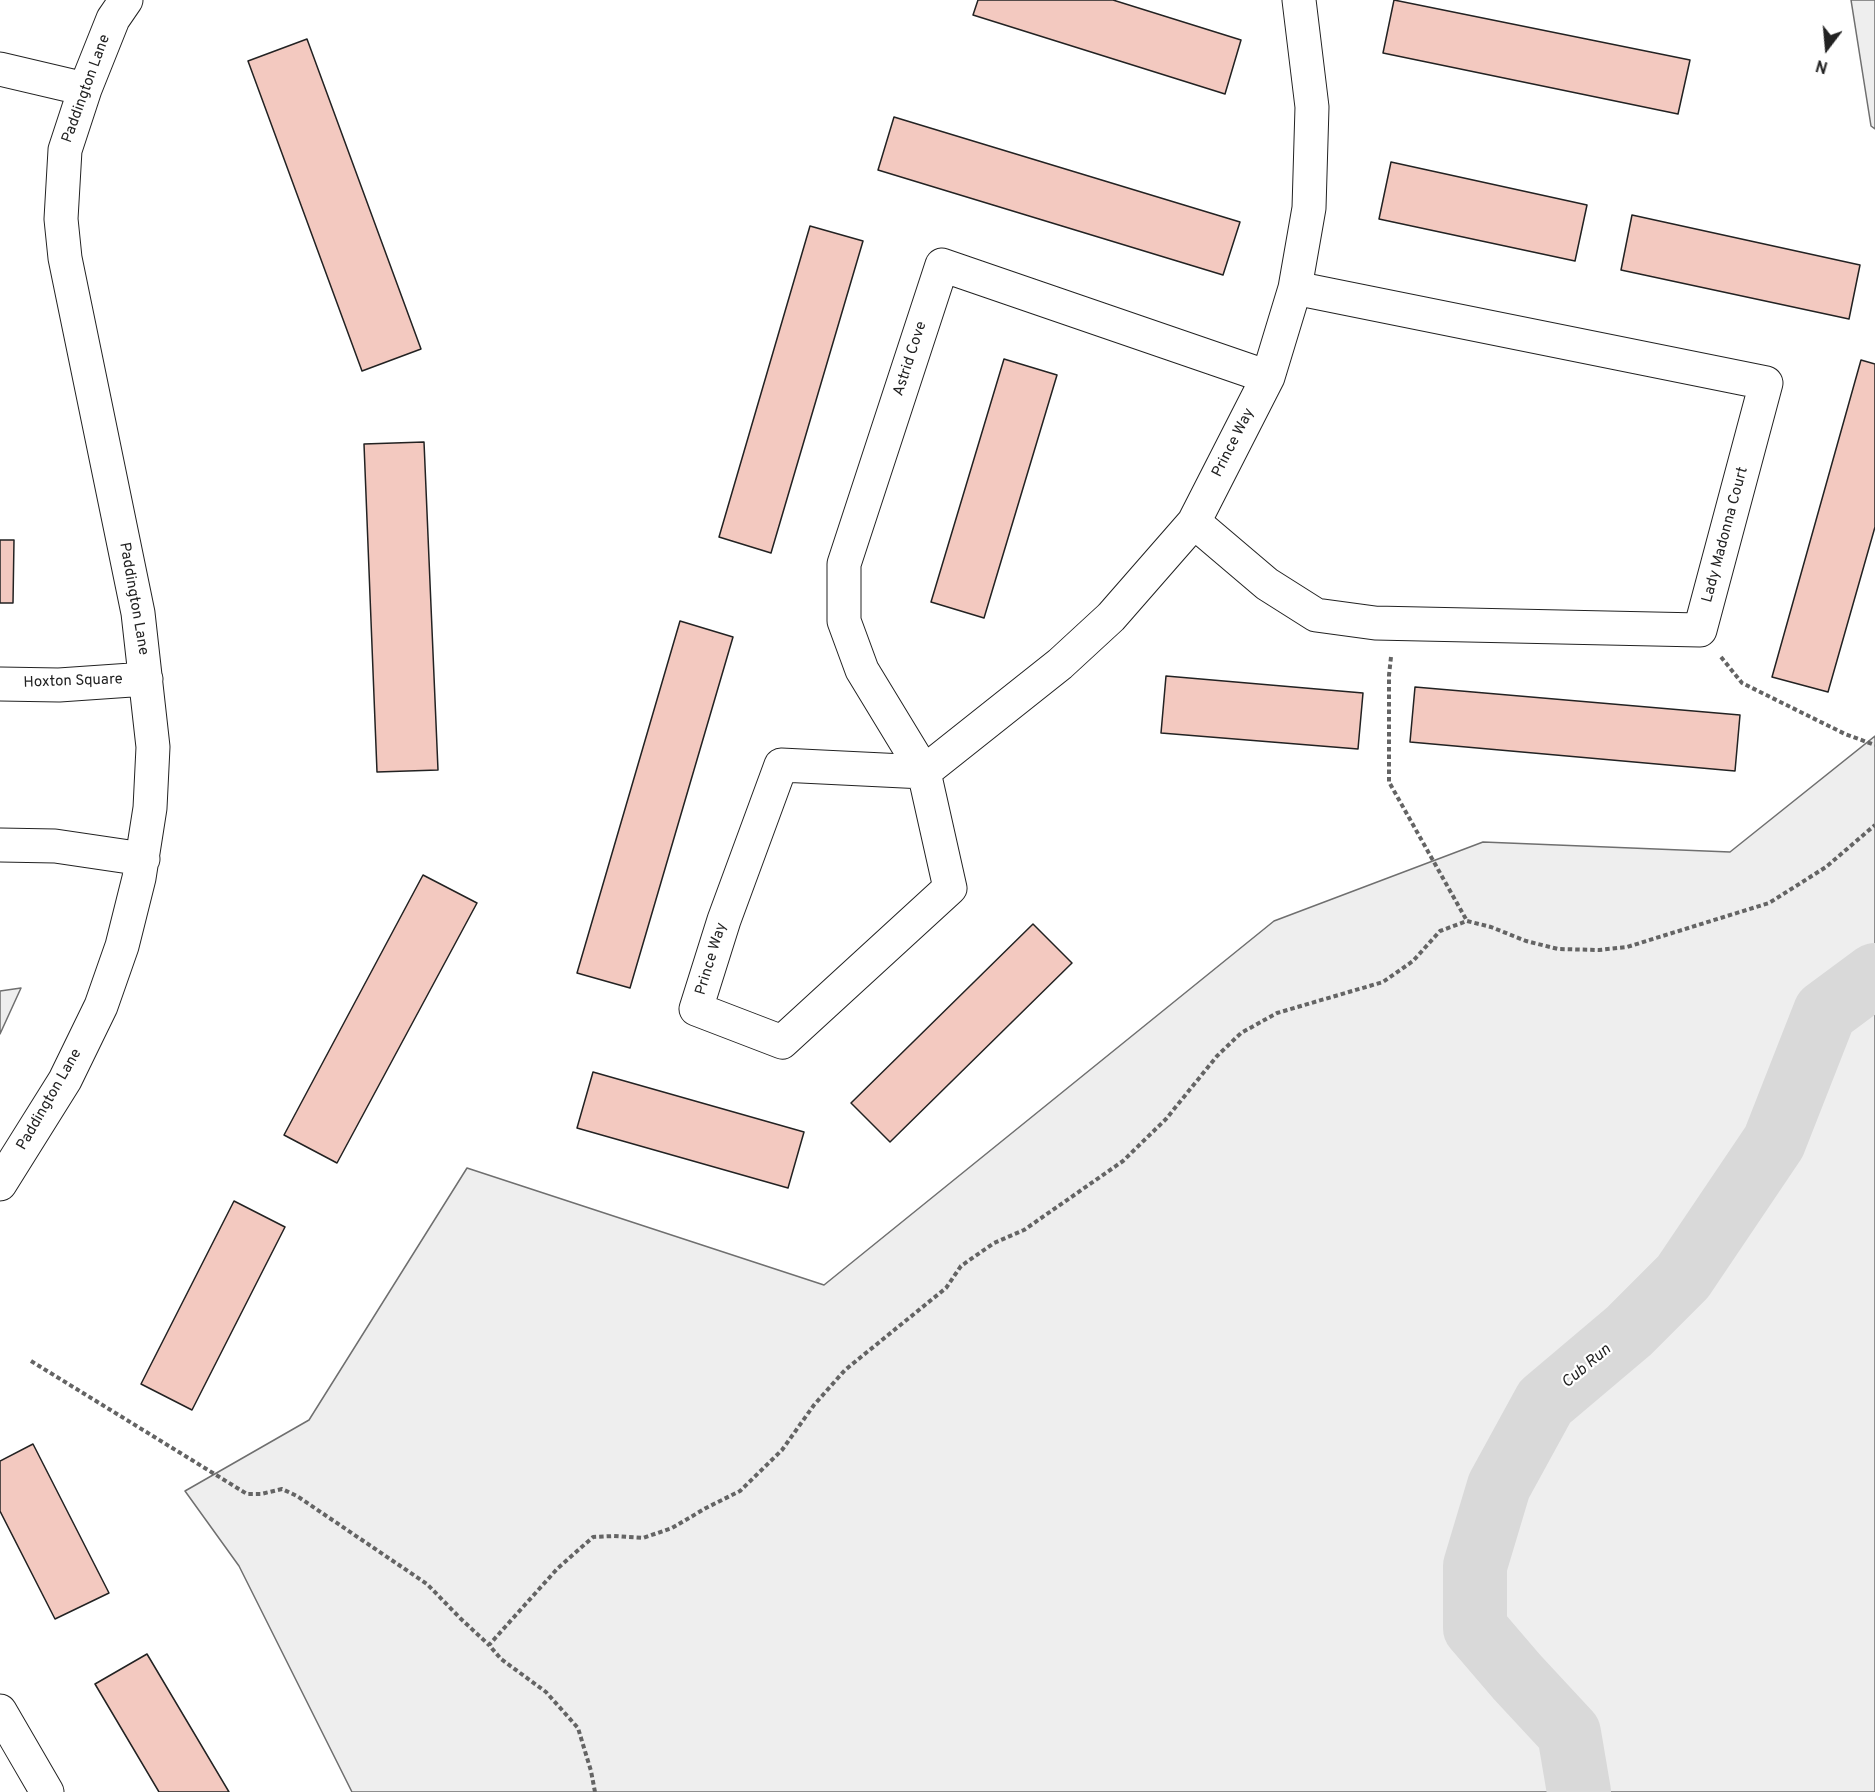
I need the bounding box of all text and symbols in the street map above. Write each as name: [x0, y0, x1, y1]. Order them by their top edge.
north arrow: [1797, 18, 1857, 78]
street label: Paddington Lane: [59, 32, 115, 146]
text: N: [1814, 54, 1830, 77]
street label: Astrid Cove: [890, 319, 932, 399]
street label: Prince Way: [1209, 406, 1259, 480]
street label: Lady Madonna Court: [1699, 465, 1753, 605]
street label: Paddington Lane: [114, 541, 152, 657]
street label: Hoxton Square: [23, 671, 123, 693]
street label: Prince Way: [692, 921, 732, 997]
street label: Paddington Lane: [14, 1046, 86, 1154]
water label: Cub Run: [1559, 1341, 1615, 1393]

